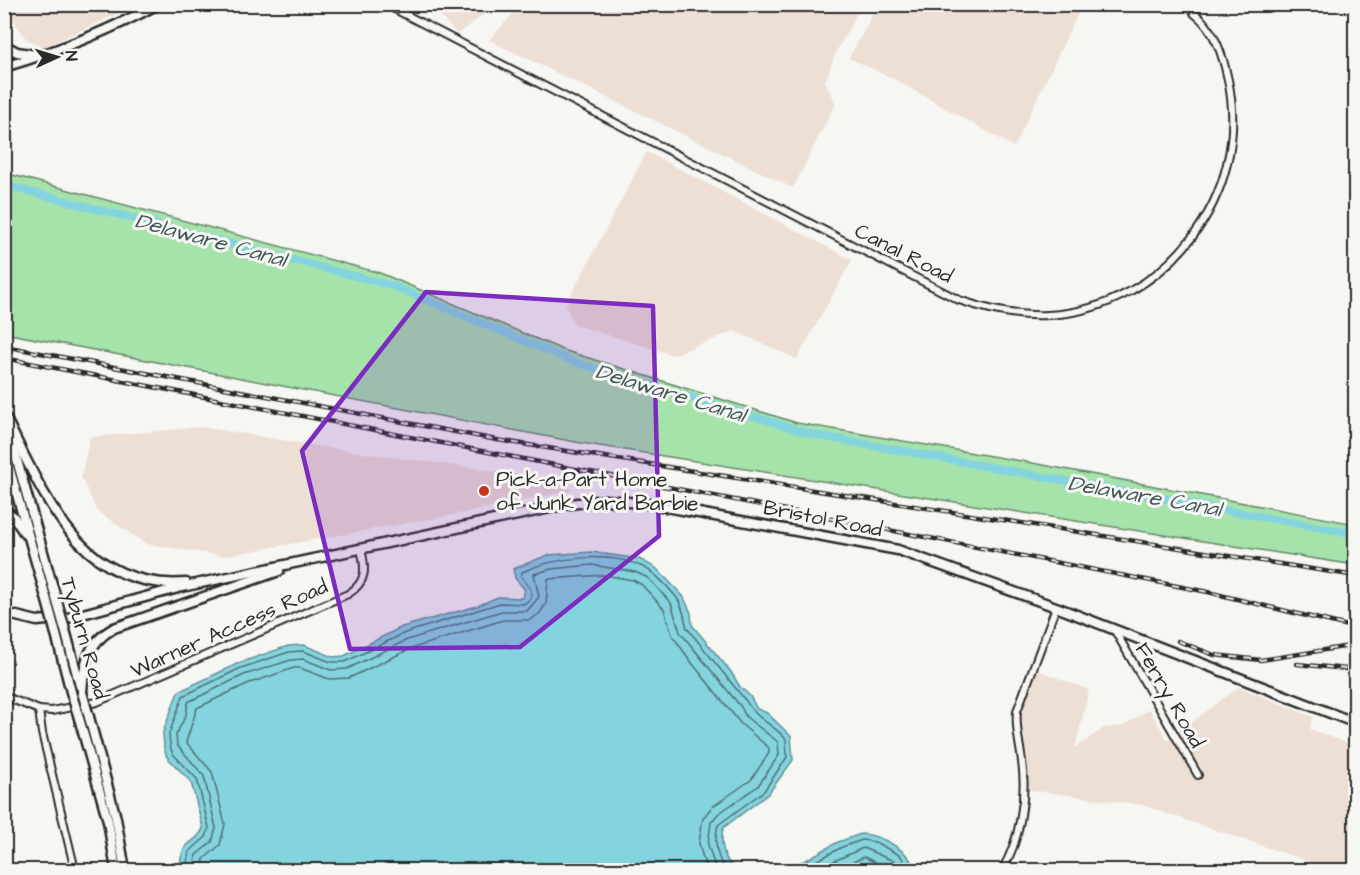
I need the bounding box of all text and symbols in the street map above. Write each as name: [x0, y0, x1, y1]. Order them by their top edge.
north arrow: [27, 27, 87, 87]
text: N: [60, 50, 82, 62]
water label: Delaware Canal: [132, 205, 292, 276]
street label: Canal Road: [850, 216, 958, 291]
water label: Delaware Canal: [592, 356, 752, 432]
place label: Pick-a-Part Home of Junk Yard Barbie: [496, 465, 698, 518]
water label: Delaware Canal: [1066, 468, 1226, 526]
marker: Pick-a-Part Home of Junk Yard Barbie: [477, 484, 491, 498]
street label: Bristol Road: [761, 493, 885, 544]
street label: Warner Access Road: [126, 572, 333, 685]
street label: Tyburn Road: [51, 574, 116, 703]
street label: Ferry Road: [1126, 637, 1212, 754]

